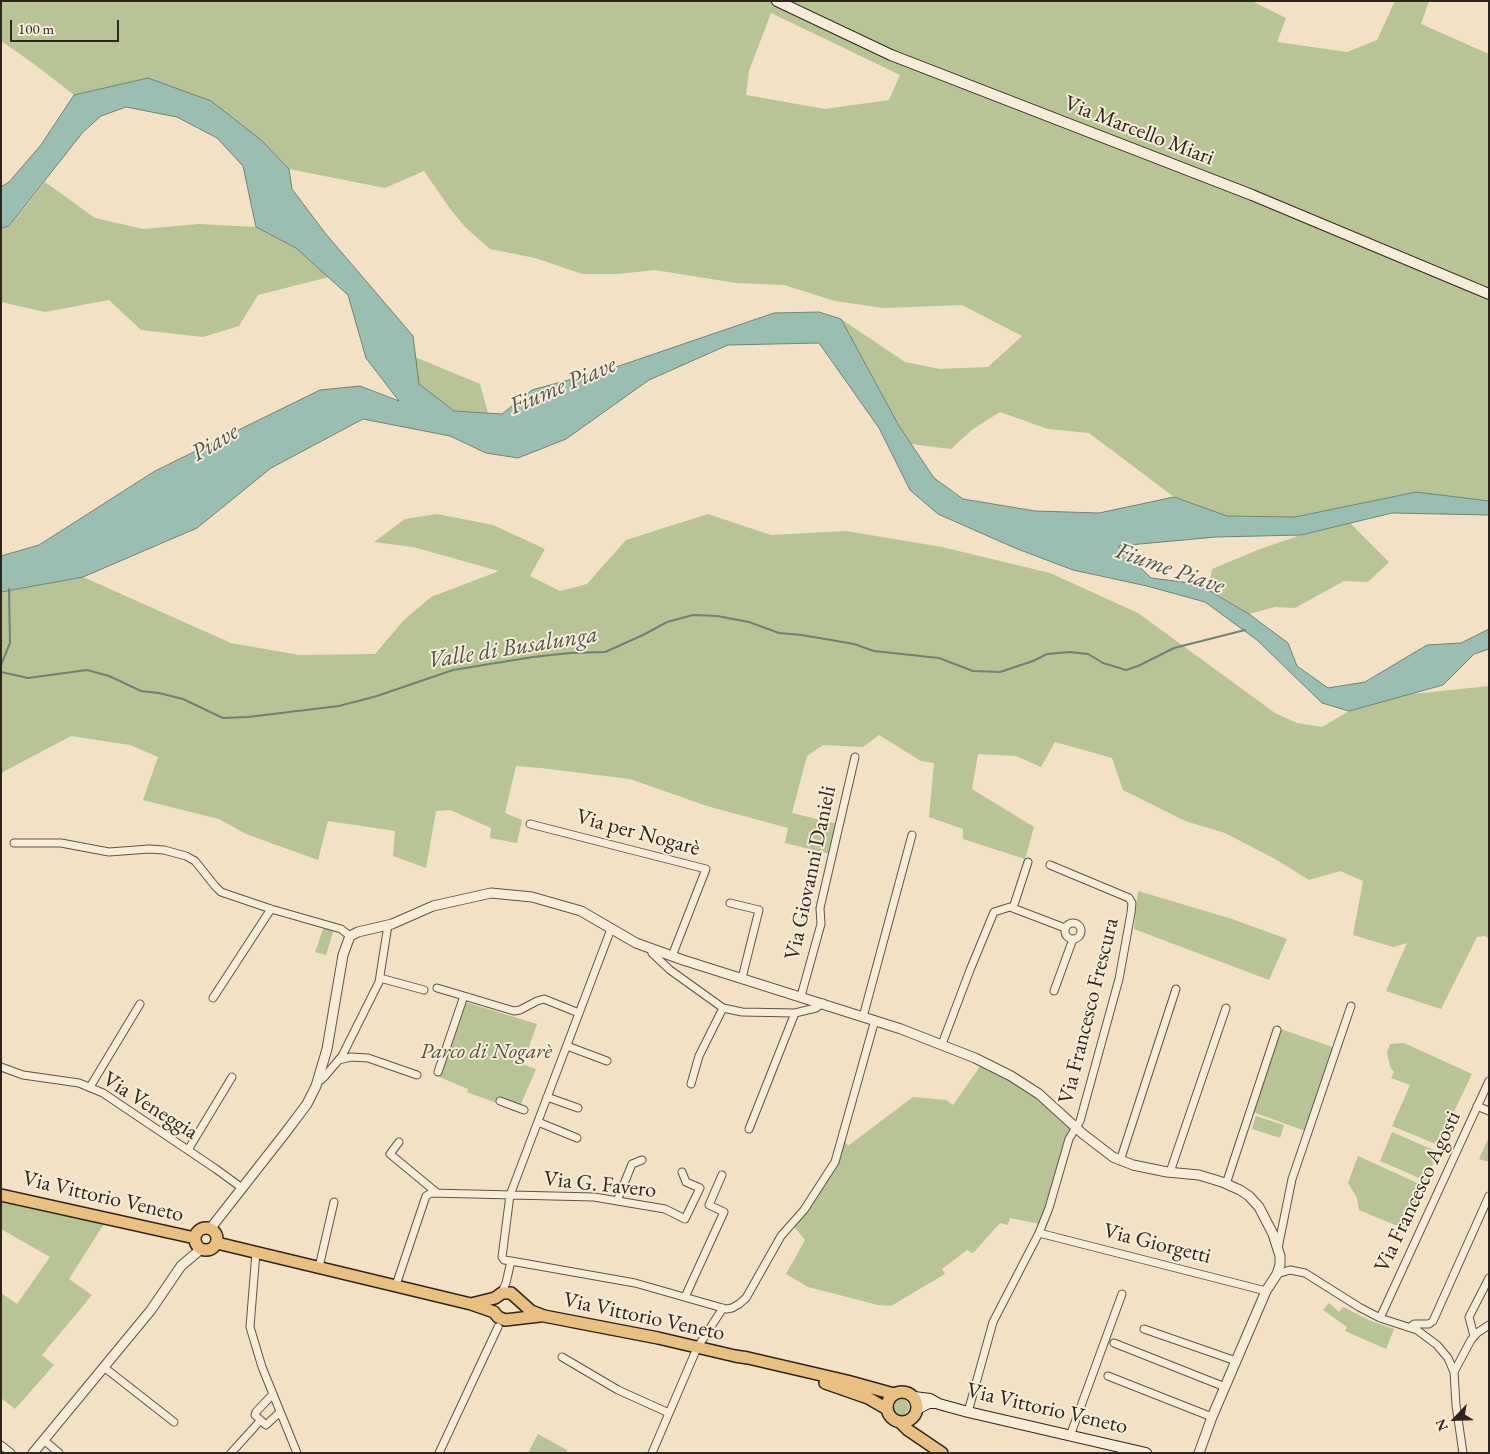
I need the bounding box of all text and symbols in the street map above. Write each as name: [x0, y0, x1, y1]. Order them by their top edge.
scale bar: [12, 10, 121, 42]
text: 100 m: [18, 19, 54, 38]
street label: Via Marcello Miari: [1060, 90, 1218, 172]
water label: Fiume Piave: [505, 351, 621, 421]
water label: Piave: [186, 418, 244, 468]
water label: Fiume Piave: [1112, 537, 1228, 601]
water label: Valle di Busalunga: [426, 620, 600, 676]
street label: Via Giovanni Danieli: [780, 783, 842, 963]
street label: Via per Nogarè: [573, 804, 703, 862]
street label: Via Francesco Frescura: [1053, 915, 1125, 1107]
park label: Parco di Nogarè: [420, 1039, 552, 1065]
street label: Via Veneggia: [97, 1066, 203, 1146]
street label: Via Francesco Agosti: [1369, 1107, 1467, 1277]
street label: Via Vittorio Veneto: [20, 1166, 186, 1228]
street label: Via G. Favero: [542, 1166, 658, 1204]
street label: Via Giorgetti: [1100, 1218, 1214, 1270]
street label: Via Vittorio Veneto: [561, 1287, 727, 1347]
street label: Via Vittorio Veneto: [964, 1378, 1130, 1440]
north arrow: [1430, 1394, 1480, 1444]
text: N: [1431, 1416, 1452, 1434]

